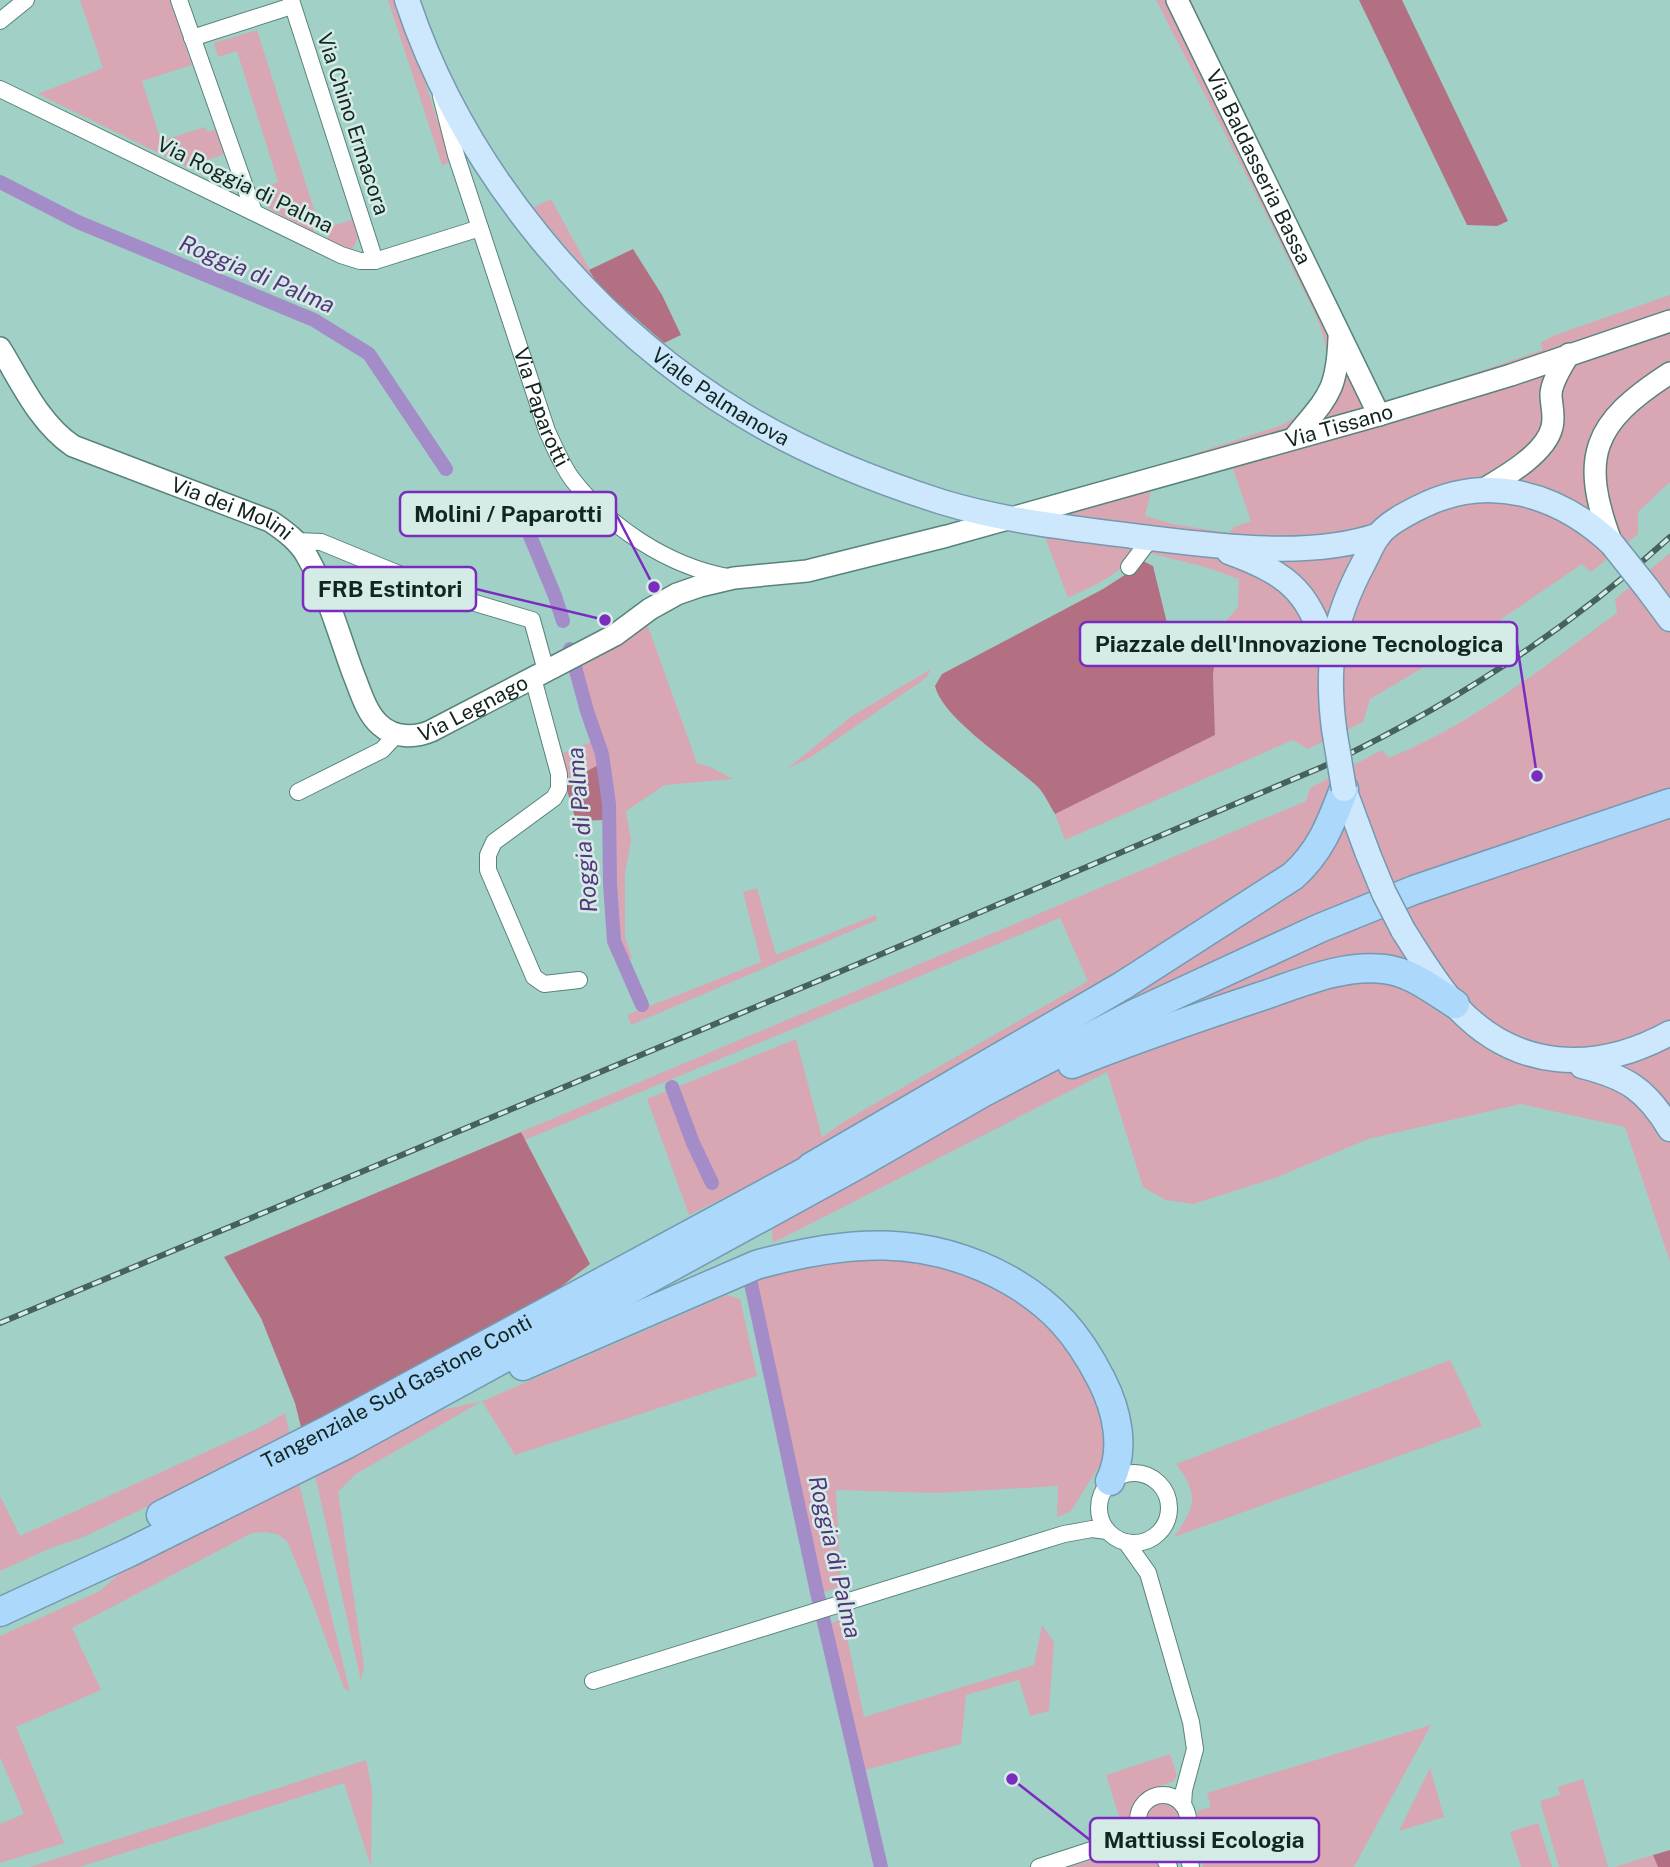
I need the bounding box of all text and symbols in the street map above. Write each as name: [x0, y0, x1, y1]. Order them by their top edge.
street label: Via Chino Ermacora: [312, 30, 395, 218]
street label: Via Baldasseria Bassa: [1201, 66, 1317, 268]
street label: Via Roggia di Palma: [153, 131, 337, 238]
water label: Roggia di Palma: [175, 229, 339, 318]
street label: Viale Palmanova: [647, 342, 794, 451]
street label: Via Paparotti: [508, 344, 575, 471]
street label: Via Tissano: [1283, 398, 1396, 453]
street label: Via dei Molini: [168, 472, 298, 545]
callout: Molini / Paparotti: [400, 492, 616, 536]
text: Molini / Paparotti: [414, 500, 602, 527]
callout: FRB Estintori: [303, 567, 476, 611]
text: FRB Estintori: [318, 575, 462, 602]
callout: Piazzale dell'Innovazione Tecnologica: [1080, 622, 1517, 666]
text: Piazzale dell'Innovazione Tecnologica: [1095, 630, 1503, 657]
street label: Via Legnago: [415, 670, 532, 747]
water label: Roggia di Palma: [561, 746, 602, 914]
street label: Tangenziale Sud Gastone Conti: [257, 1309, 536, 1474]
water label: Roggia di Palma: [804, 1473, 867, 1641]
callout: Mattiussi Ecologia: [1090, 1818, 1319, 1862]
text: Mattiussi Ecologia: [1103, 1826, 1305, 1853]

